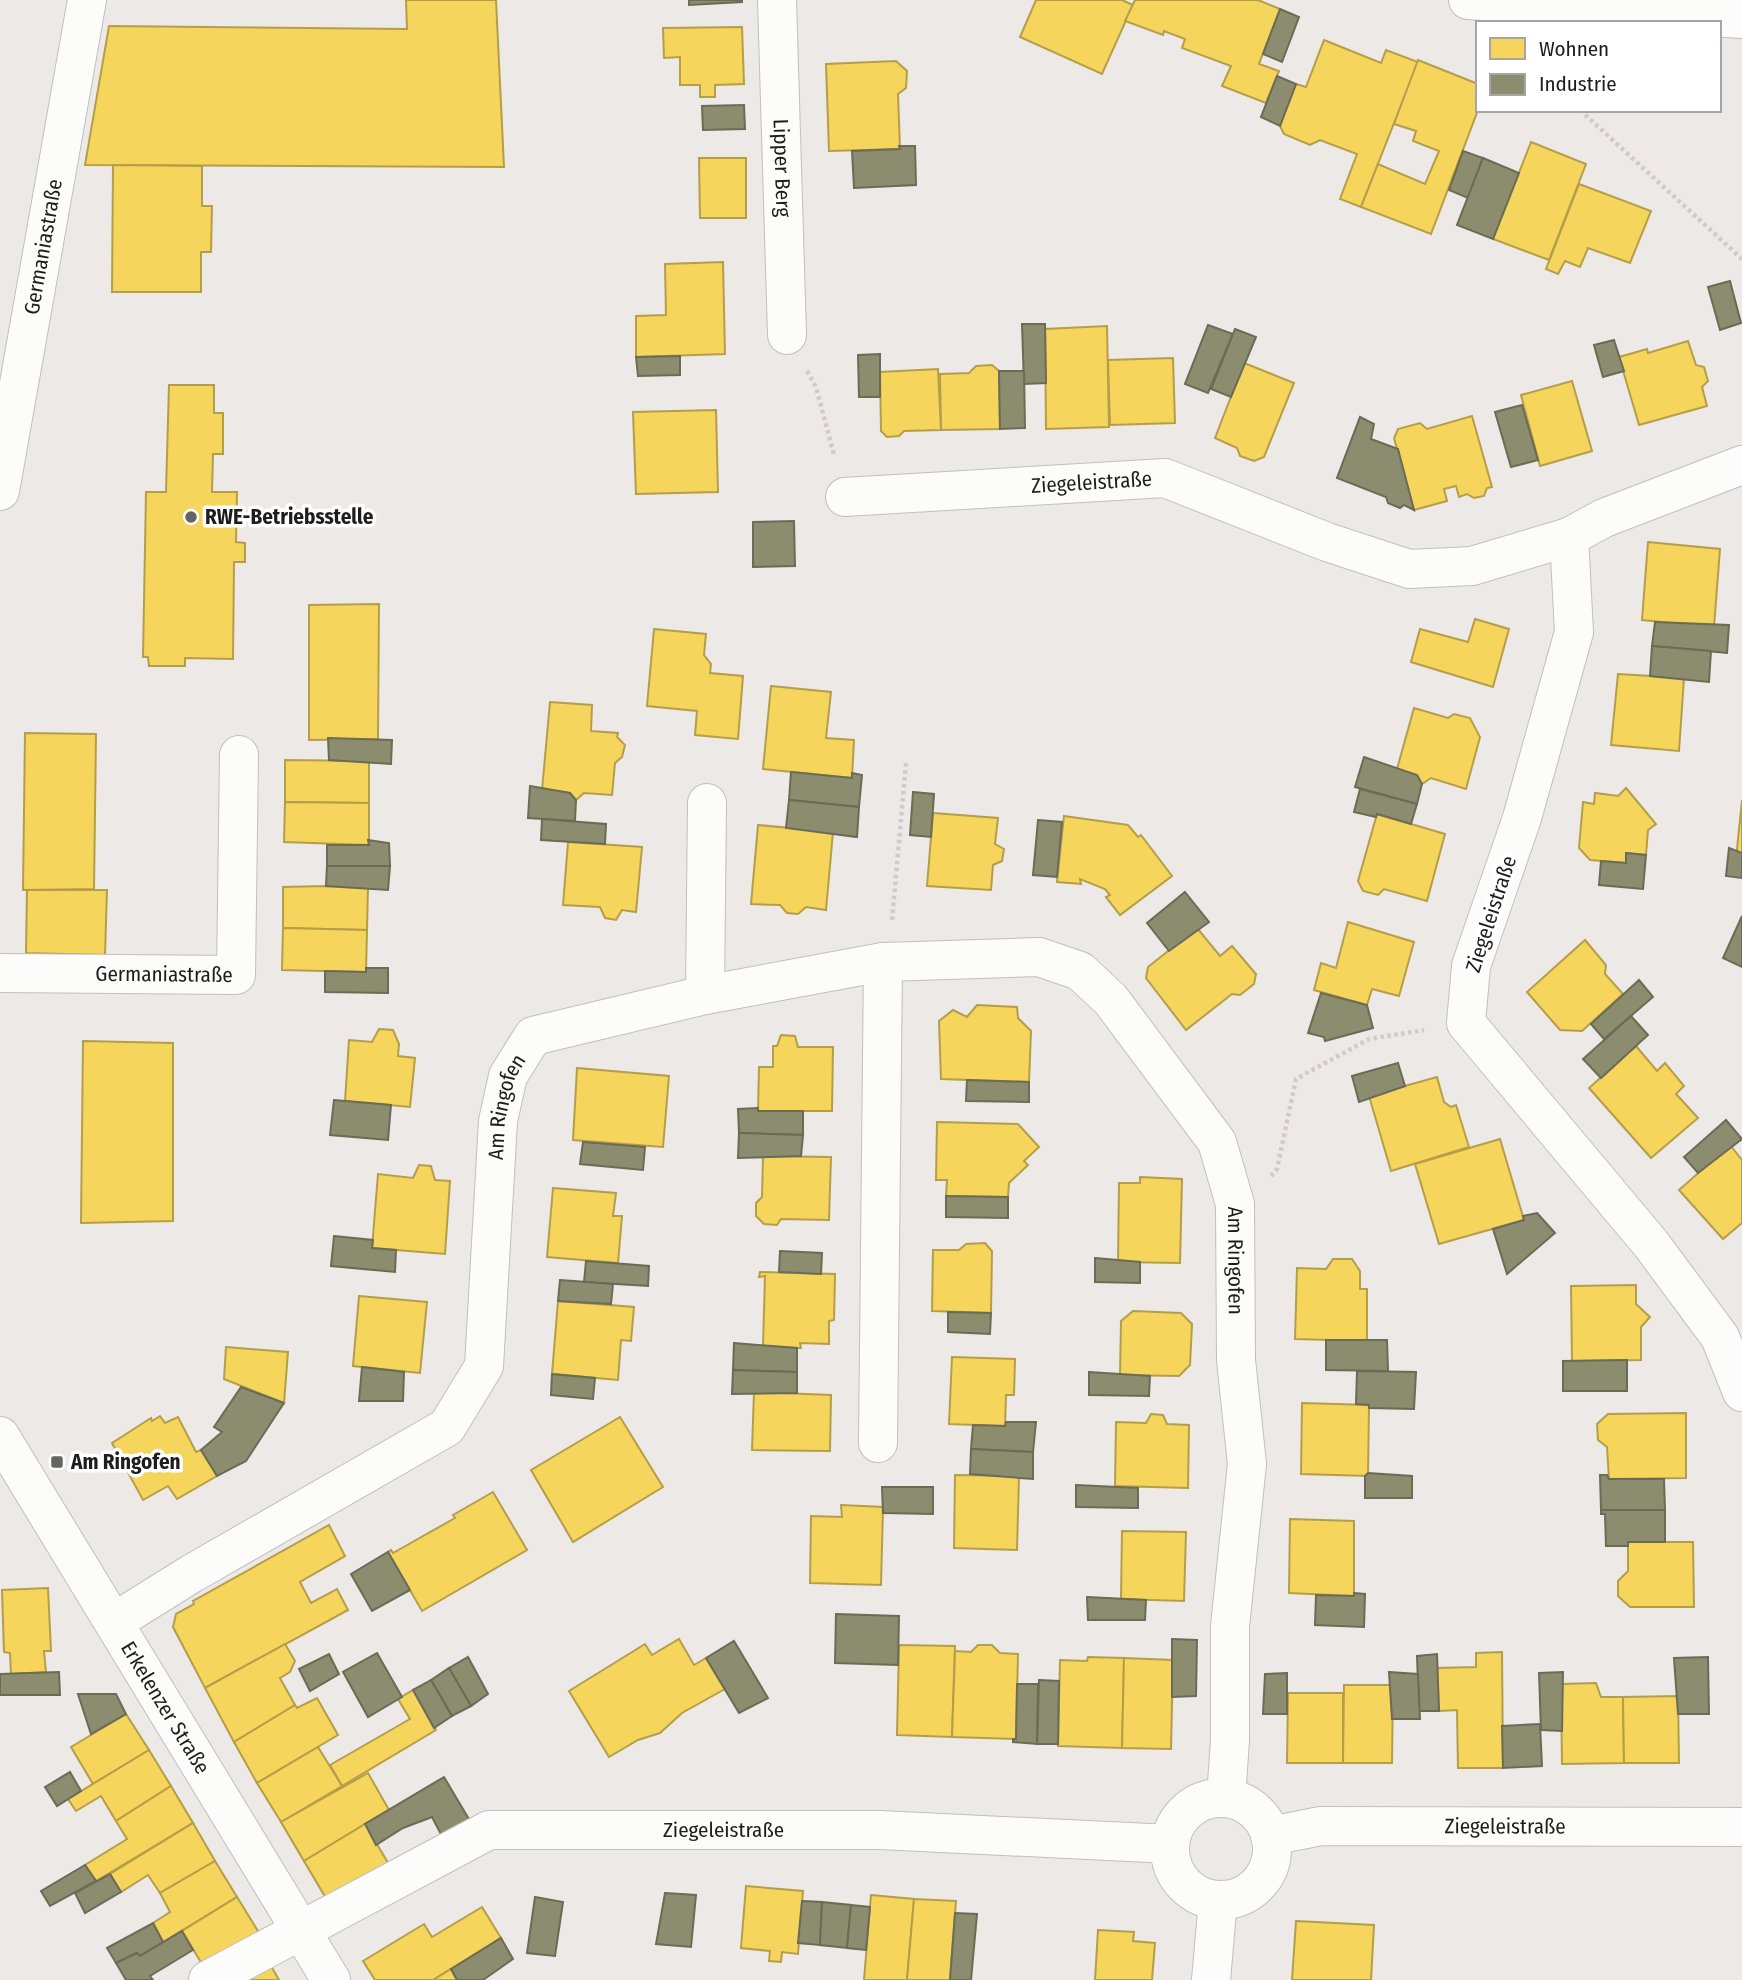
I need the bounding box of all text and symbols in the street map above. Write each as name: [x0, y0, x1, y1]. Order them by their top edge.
legend: [1476, 21, 1721, 112]
text: Wohnen: [1539, 36, 1609, 62]
text: Industrie: [1539, 71, 1617, 97]
street label: Lipper Berg: [768, 118, 796, 218]
street label: Germaniastraße: [18, 177, 68, 317]
street label: Ziegeleistraße: [1030, 466, 1153, 499]
place label: RWE-Betriebsstelle: [205, 504, 374, 530]
marker: RWE-Betriebsstelle: [183, 509, 199, 525]
street label: Ziegeleistraße: [1460, 852, 1522, 976]
street label: Germaniastraße: [95, 961, 233, 988]
street label: Am Ringofen: [483, 1049, 531, 1160]
street label: Am Ringofen: [1222, 1206, 1249, 1315]
place label: Am Ringofen: [70, 1449, 181, 1475]
marker: Am Ringofen: [49, 1454, 65, 1470]
street label: Erkelenzer Straße: [115, 1637, 216, 1779]
street label: Ziegeleistraße: [1444, 1813, 1566, 1840]
street label: Ziegeleistraße: [663, 1817, 784, 1843]

